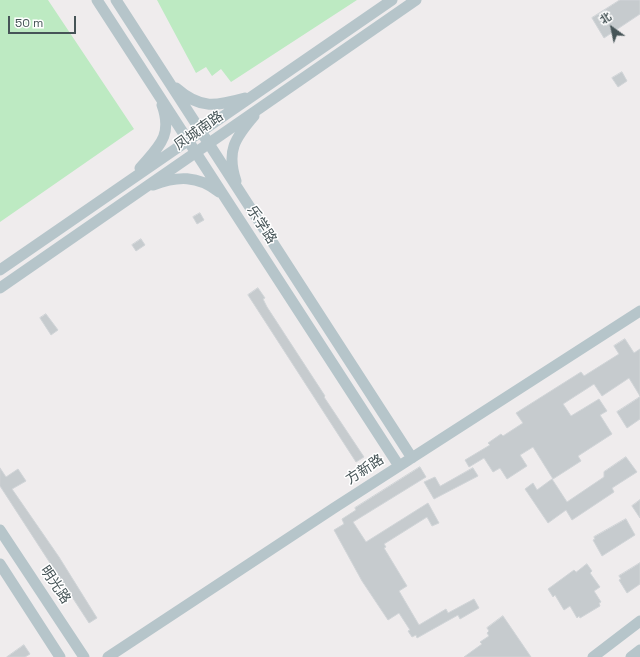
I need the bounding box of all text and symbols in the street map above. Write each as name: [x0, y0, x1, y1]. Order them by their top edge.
scale bar: [10, 8, 78, 34]
north arrow: [592, 8, 632, 48]
text: 北: [597, 9, 614, 27]
text: 50 m: [15, 15, 43, 31]
street label: 凤城南路: [171, 108, 227, 154]
street label: 乐学路: [243, 203, 279, 247]
street label: 方新路: [343, 452, 387, 488]
street label: 明光路: [36, 563, 74, 607]

